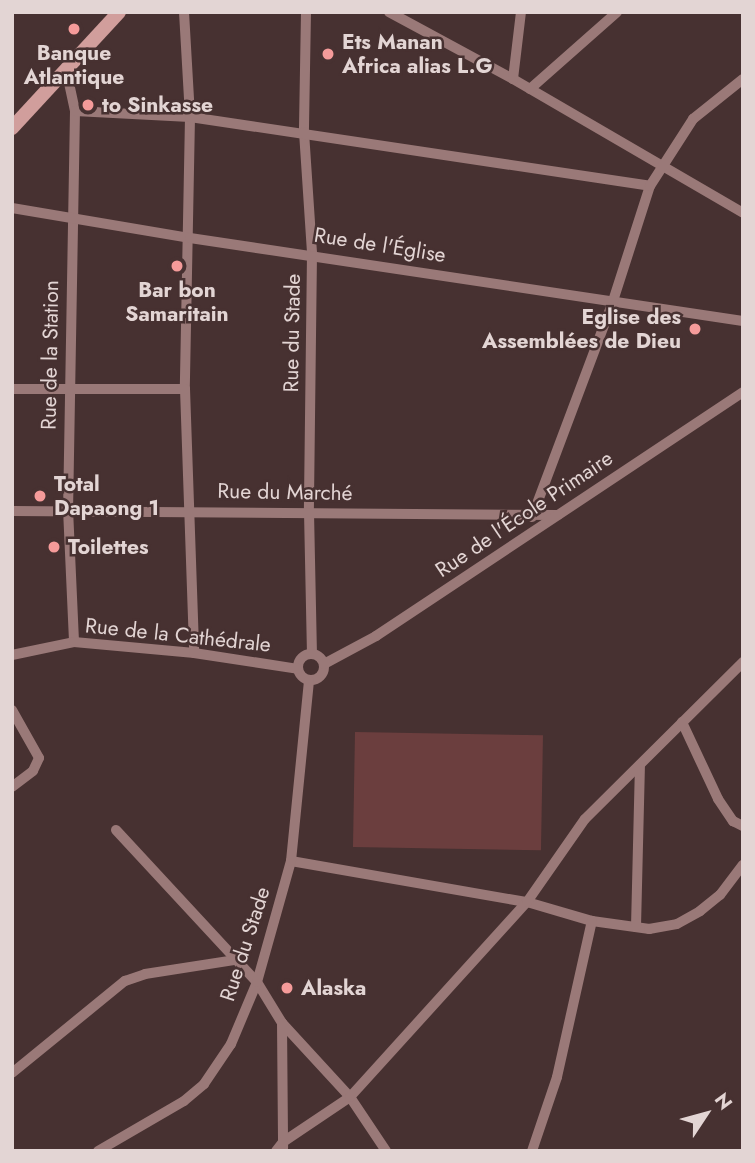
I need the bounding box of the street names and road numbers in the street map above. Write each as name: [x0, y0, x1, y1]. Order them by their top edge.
street label: Rue de l'Église: [312, 222, 448, 268]
street label: Rue du Stade: [278, 273, 306, 393]
street label: Rue de la Station: [36, 280, 64, 430]
street label: Rue de l'École Primaire: [431, 445, 617, 583]
street label: Rue du Marché: [217, 478, 353, 506]
street label: Rue de la Cathédrale: [84, 613, 272, 657]
street label: Rue du Stade: [215, 884, 275, 1004]

